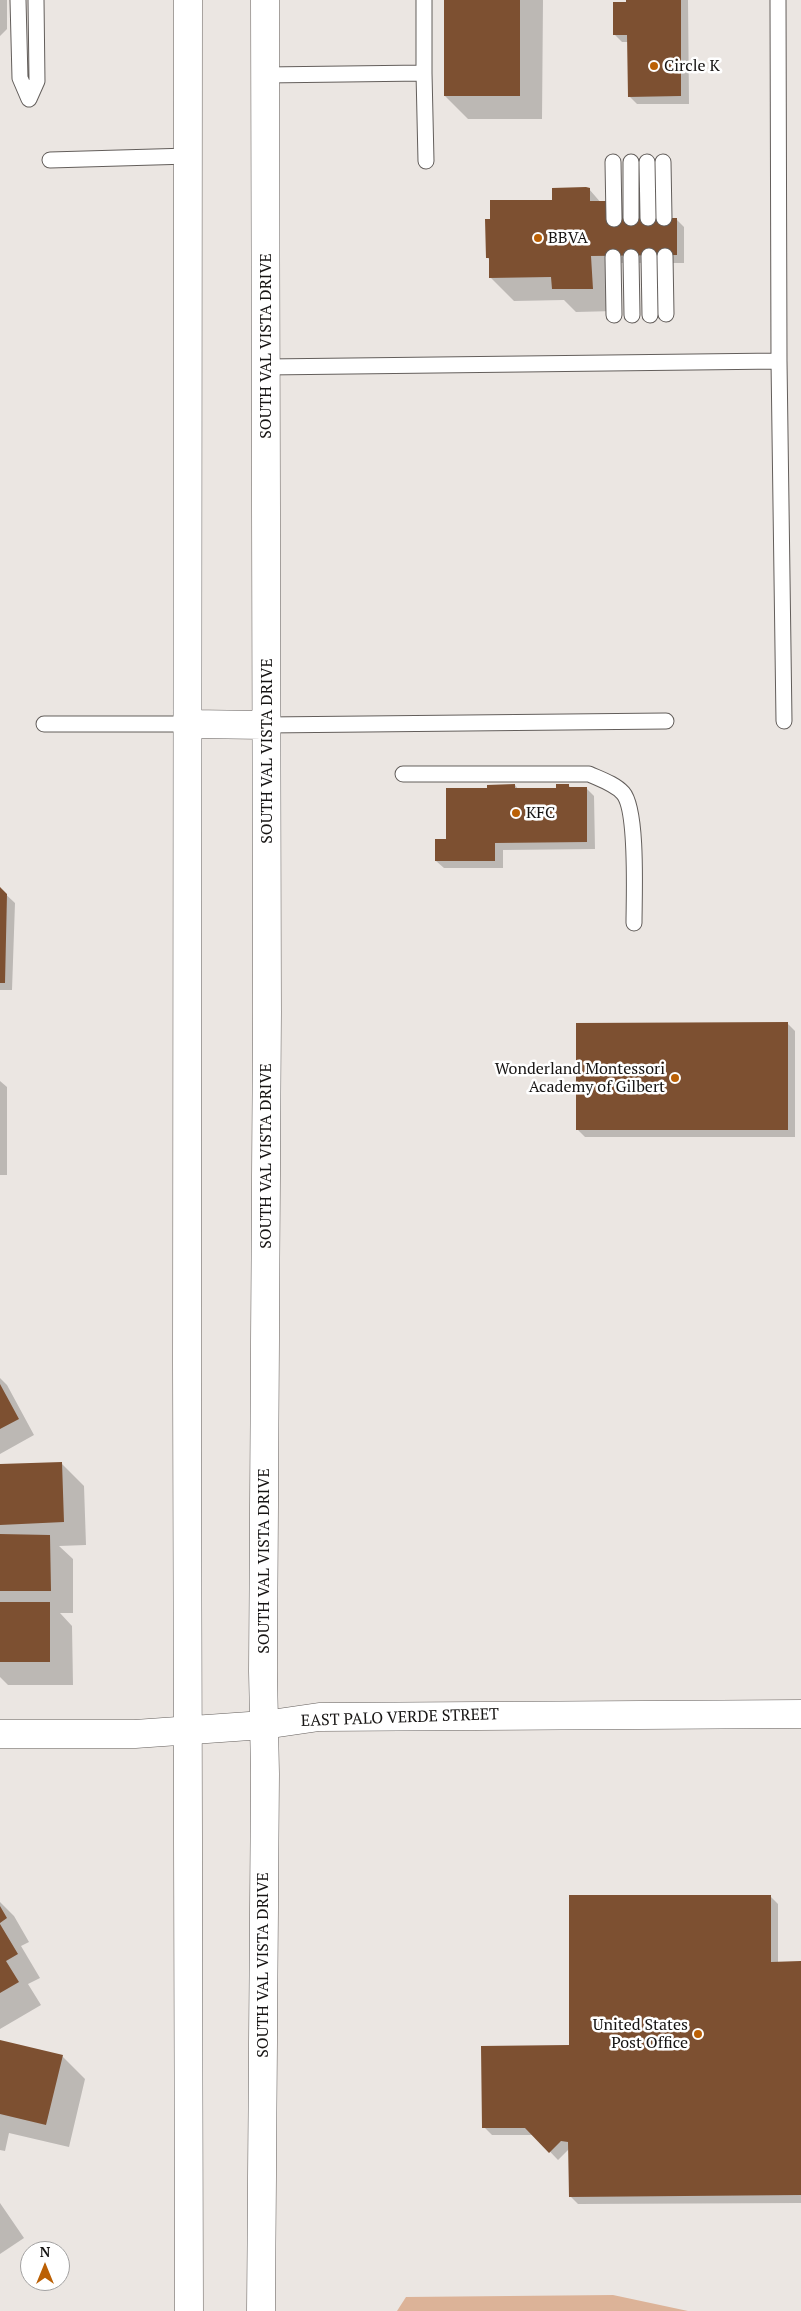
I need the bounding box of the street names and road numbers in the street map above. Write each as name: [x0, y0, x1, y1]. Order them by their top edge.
street label: SOUTH VAL VISTA DRIVE: [256, 253, 276, 439]
street label: SOUTH VAL VISTA DRIVE: [257, 658, 277, 844]
street label: SOUTH VAL VISTA DRIVE: [256, 1063, 276, 1249]
street label: SOUTH VAL VISTA DRIVE: [254, 1468, 274, 1654]
street label: EAST PALO VERDE STREET: [301, 1705, 499, 1731]
street label: SOUTH VAL VISTA DRIVE: [253, 1872, 273, 2058]

